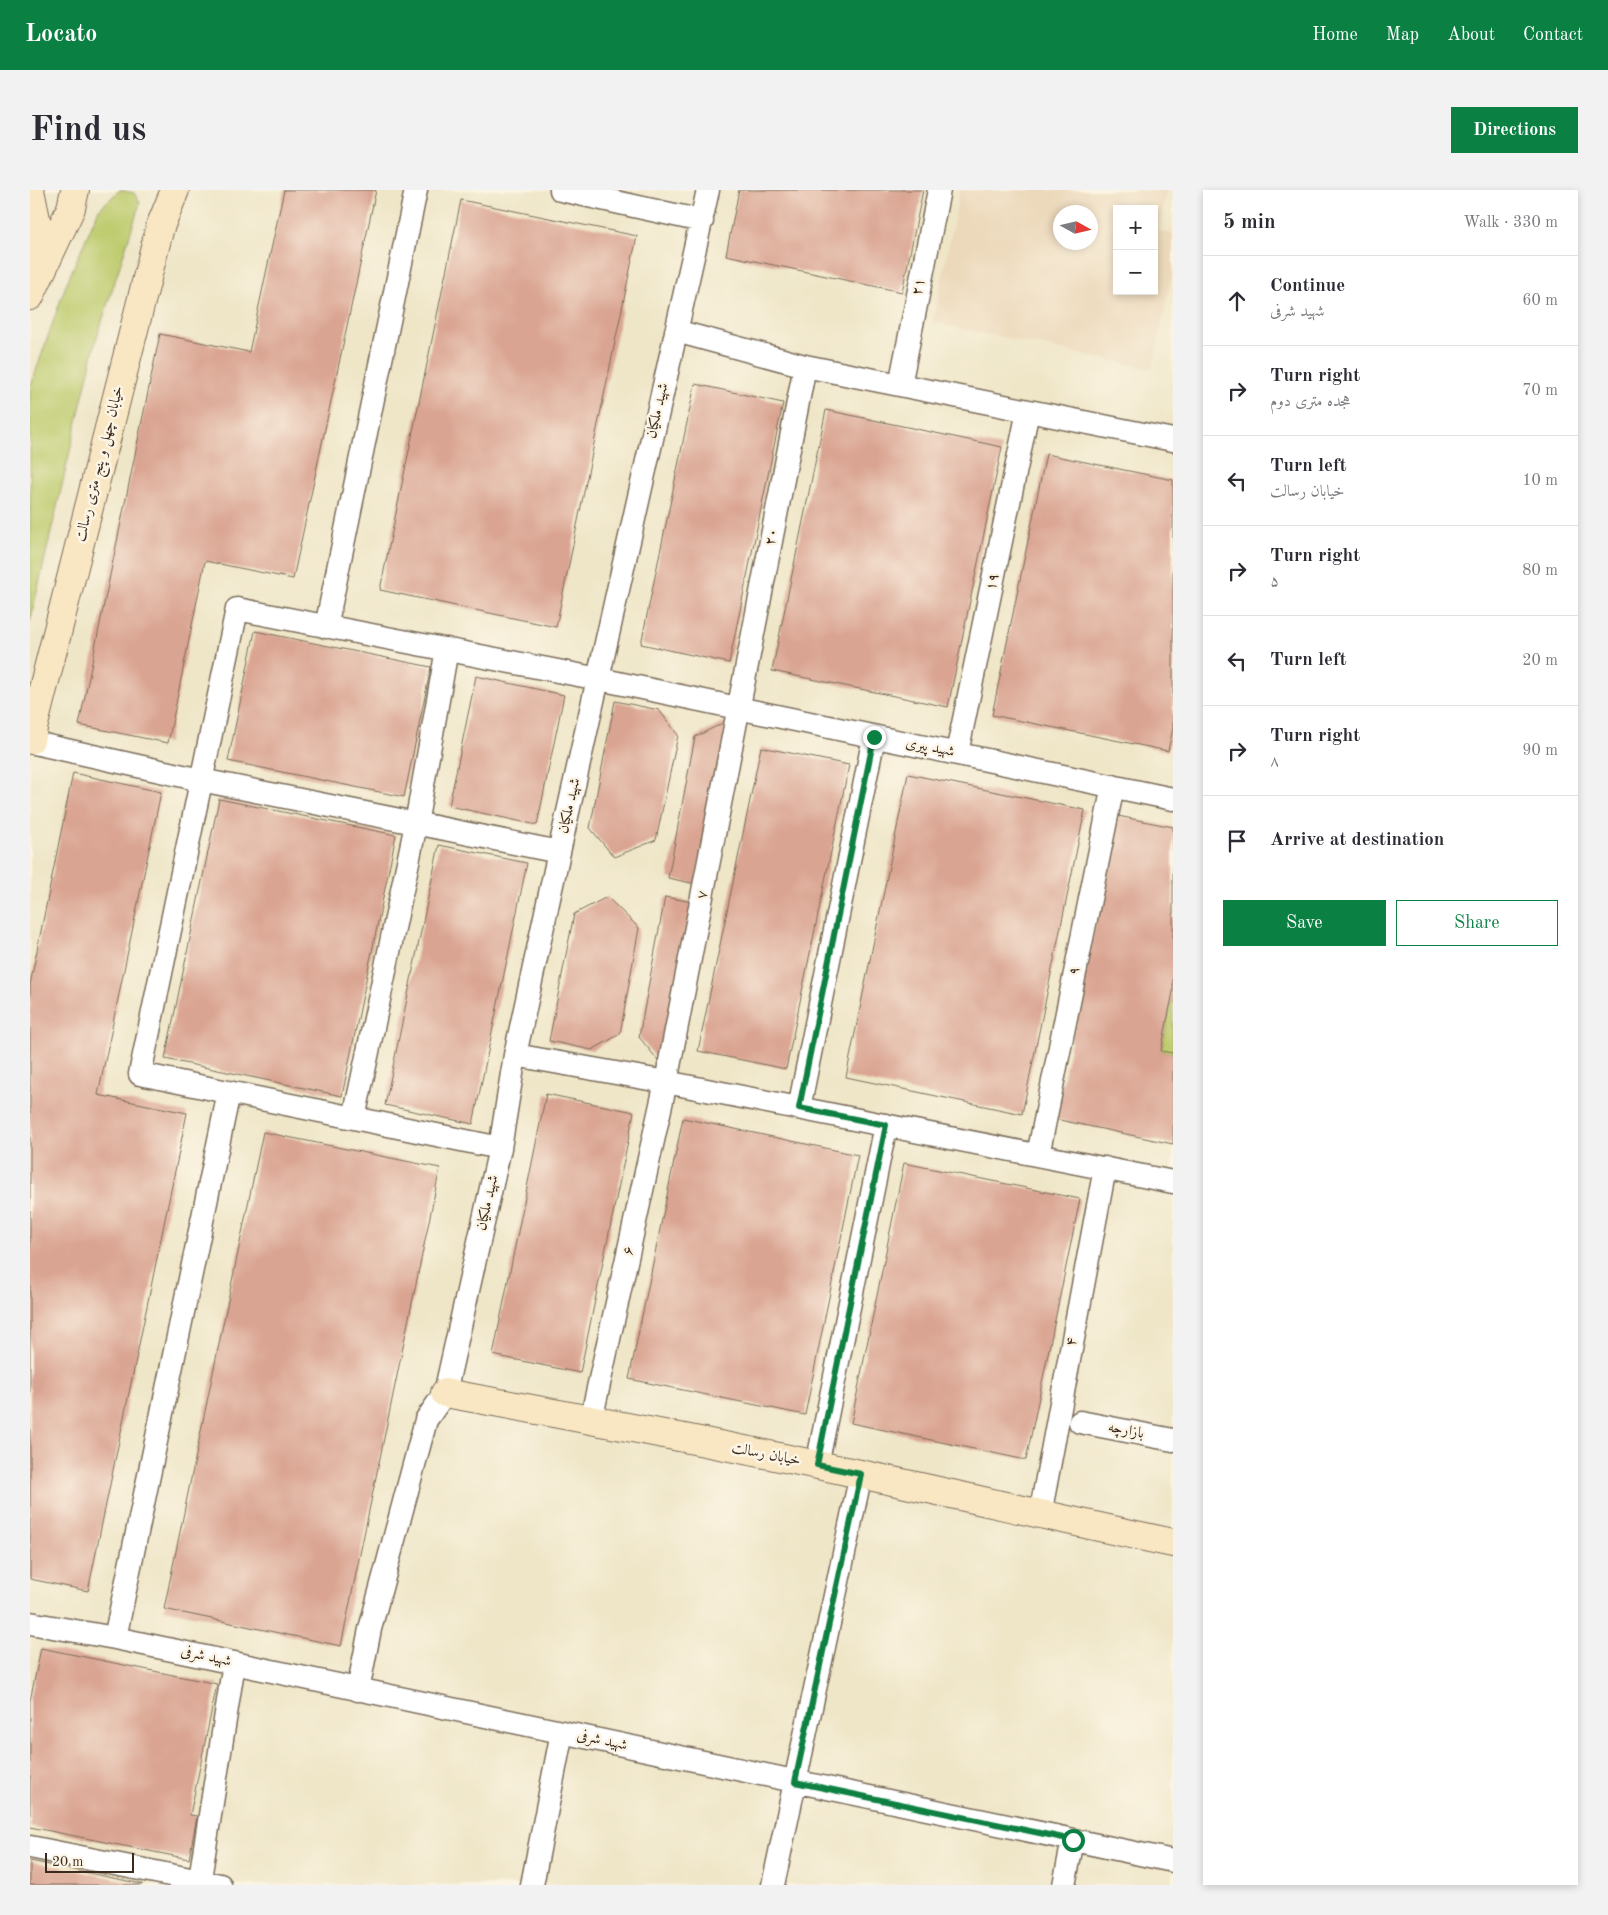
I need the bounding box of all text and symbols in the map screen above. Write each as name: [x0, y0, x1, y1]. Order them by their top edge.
text: Locato: [25, 23, 97, 47]
text: Home: [1312, 26, 1358, 44]
text: Map: [1386, 26, 1419, 44]
text: About: [1447, 26, 1495, 44]
text: Contact: [1523, 26, 1583, 44]
button: Directions: [1451, 107, 1578, 153]
text: Find us: [30, 113, 146, 148]
north arrow: [1053, 205, 1098, 250]
map controls: [1113, 205, 1158, 295]
button: +: [1113, 205, 1158, 250]
text: 5 min: [1223, 212, 1276, 233]
text: Walk · 330 m: [1463, 215, 1558, 231]
button: −: [1113, 250, 1158, 295]
street label: ۲۱: [910, 277, 928, 297]
text: Continue: [1270, 277, 1345, 296]
icon: ahead: [1223, 287, 1251, 315]
text: 60 m: [1522, 293, 1558, 309]
text: شهید شرفی: [1270, 304, 1325, 320]
text: Turn right: [1270, 367, 1360, 386]
icon: right: [1223, 377, 1251, 405]
street label: شهید ملکیان: [643, 381, 673, 441]
text: 70 m: [1522, 383, 1558, 399]
street label: خیابان چهل و پنج متری رسالت: [73, 385, 131, 545]
text: هجده متری دوم: [1270, 394, 1351, 410]
text: Turn left: [1270, 457, 1347, 476]
icon: left: [1223, 467, 1251, 495]
text: 10 m: [1522, 473, 1558, 489]
text: خیابان رسالت: [1270, 484, 1344, 500]
street label: ۲۰: [763, 527, 781, 547]
text: Turn right: [1270, 547, 1360, 566]
icon: right: [1223, 557, 1251, 585]
text: 80 m: [1522, 563, 1558, 579]
street label: ۱۹: [984, 572, 1002, 592]
text: ۵: [1270, 574, 1279, 590]
icon: left: [1223, 647, 1251, 675]
text: Turn left: [1270, 651, 1347, 670]
text: 20 m: [1522, 653, 1558, 669]
route end: [863, 726, 886, 749]
text: Turn right: [1270, 727, 1360, 746]
street label: شهید پیری: [904, 736, 956, 762]
icon: right: [1223, 737, 1251, 765]
text: 90 m: [1522, 743, 1558, 759]
text: ۸: [1270, 754, 1279, 770]
street label: شهید ملکیان: [555, 776, 585, 836]
icon: arrive: [1223, 827, 1251, 855]
text: Arrive at destination: [1270, 831, 1444, 850]
street label: ۷: [695, 889, 711, 901]
button: Save: [1223, 900, 1386, 946]
button: Share: [1396, 900, 1558, 946]
street label: ۹: [1067, 965, 1083, 977]
street label: شهید ملکیان: [473, 1173, 503, 1233]
street label: ۶: [621, 1245, 637, 1257]
street label: ۴: [1064, 1336, 1080, 1348]
street label: بازارچه: [1106, 1420, 1145, 1444]
street label: خیابان رسالت: [730, 1441, 802, 1469]
street label: شهید شرفی: [179, 1643, 233, 1671]
street label: شهید شرفی: [575, 1727, 629, 1755]
route start: [1062, 1829, 1085, 1852]
scale bar: [45, 1850, 134, 1873]
text: 20 m: [52, 1855, 83, 1869]

